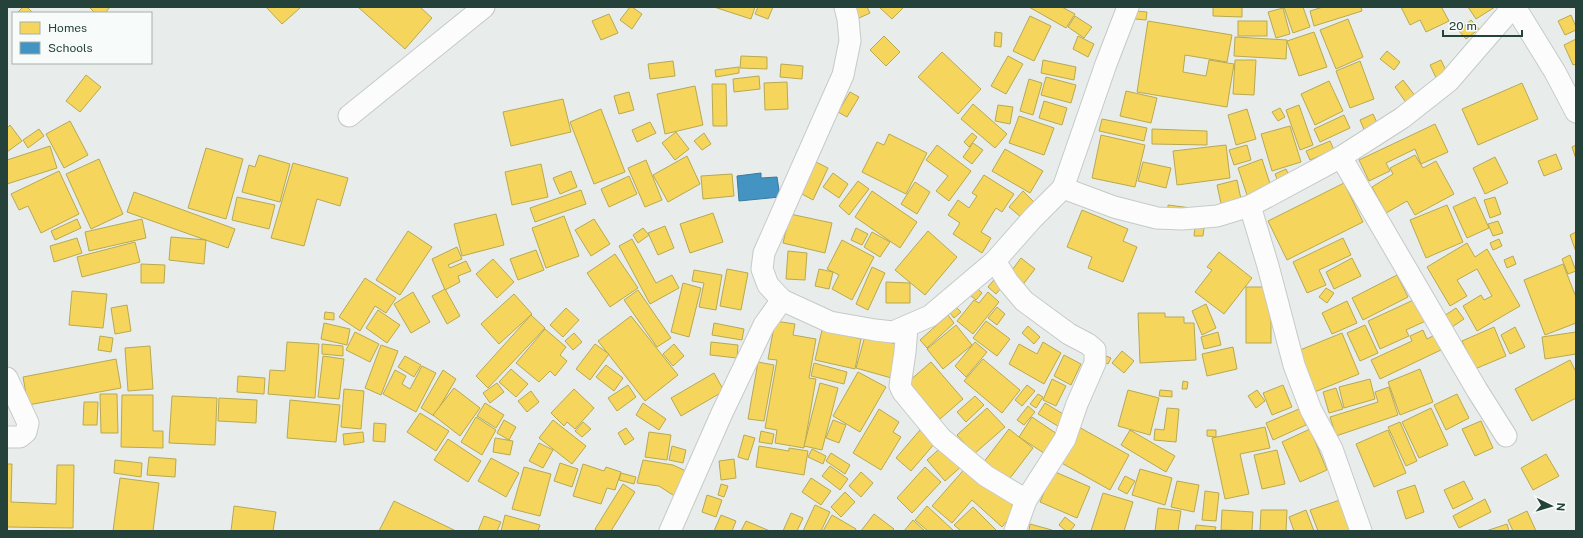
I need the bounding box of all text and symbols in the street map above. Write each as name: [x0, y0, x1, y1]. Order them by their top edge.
legend: [12, 12, 152, 64]
scale bar: [1443, 12, 1522, 38]
text: 20 m: [1449, 19, 1477, 33]
text: Homes: [48, 21, 87, 35]
text: Schools: [48, 41, 93, 55]
north arrow: [1531, 486, 1571, 526]
text: N: [1555, 502, 1567, 512]

